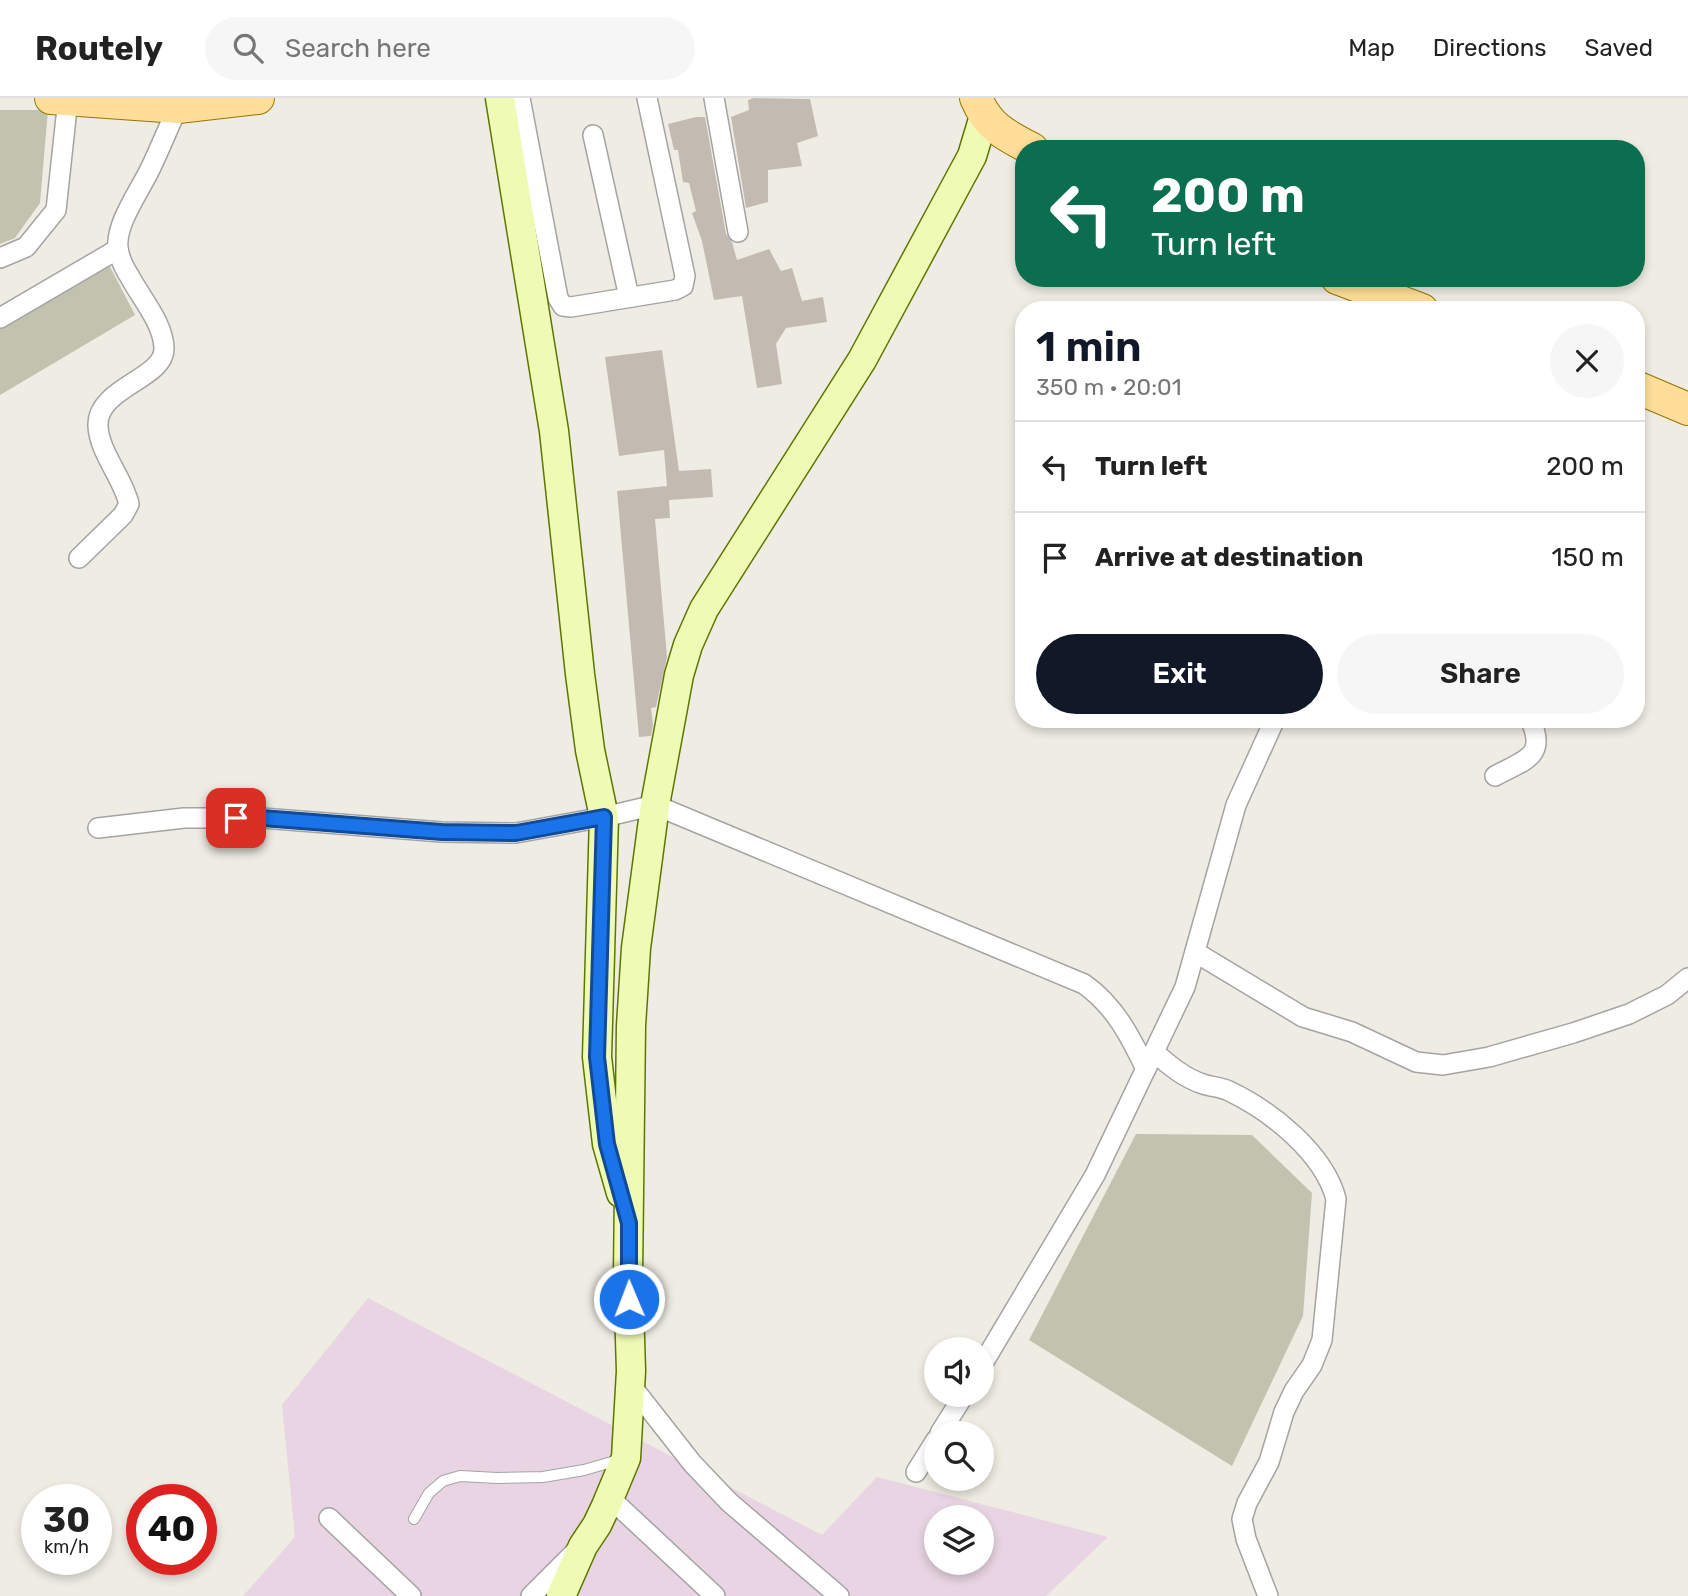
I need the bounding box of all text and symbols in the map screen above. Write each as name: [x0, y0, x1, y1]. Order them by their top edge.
search box: [205, 17, 695, 80]
text: Routely: [35, 29, 163, 68]
icon: search: [229, 29, 267, 67]
text: Search here: [285, 33, 431, 64]
text: Map: [1348, 34, 1395, 62]
text: Directions: [1433, 34, 1546, 62]
text: Saved: [1584, 34, 1653, 62]
text: 200 m: [1151, 166, 1305, 224]
icon: left: [1036, 168, 1127, 259]
text: Turn left: [1151, 225, 1276, 263]
text: 1 min: [1036, 322, 1142, 372]
button: close: [1550, 324, 1624, 398]
text: 350 m · 20:01: [1036, 373, 1181, 401]
icon: left: [1036, 448, 1074, 486]
text: Turn left: [1095, 451, 1207, 482]
text: 200 m: [1546, 451, 1624, 482]
icon: arrive: [1036, 539, 1074, 577]
text: Arrive at destination: [1095, 542, 1363, 573]
text: 150 m: [1551, 542, 1624, 573]
button: Exit: [1036, 634, 1323, 714]
button: Share: [1337, 634, 1624, 714]
pin: [206, 788, 266, 848]
icon: arrive: [217, 799, 255, 837]
position arrow: [592, 1262, 666, 1336]
map controls: [924, 1337, 994, 1575]
button: sound: [924, 1337, 994, 1407]
button: search: [924, 1421, 994, 1491]
speed limit sign: 40: [126, 1484, 217, 1575]
text: 30: [43, 1499, 90, 1541]
button: layers: [924, 1505, 994, 1575]
text: km/h: [44, 1536, 89, 1558]

